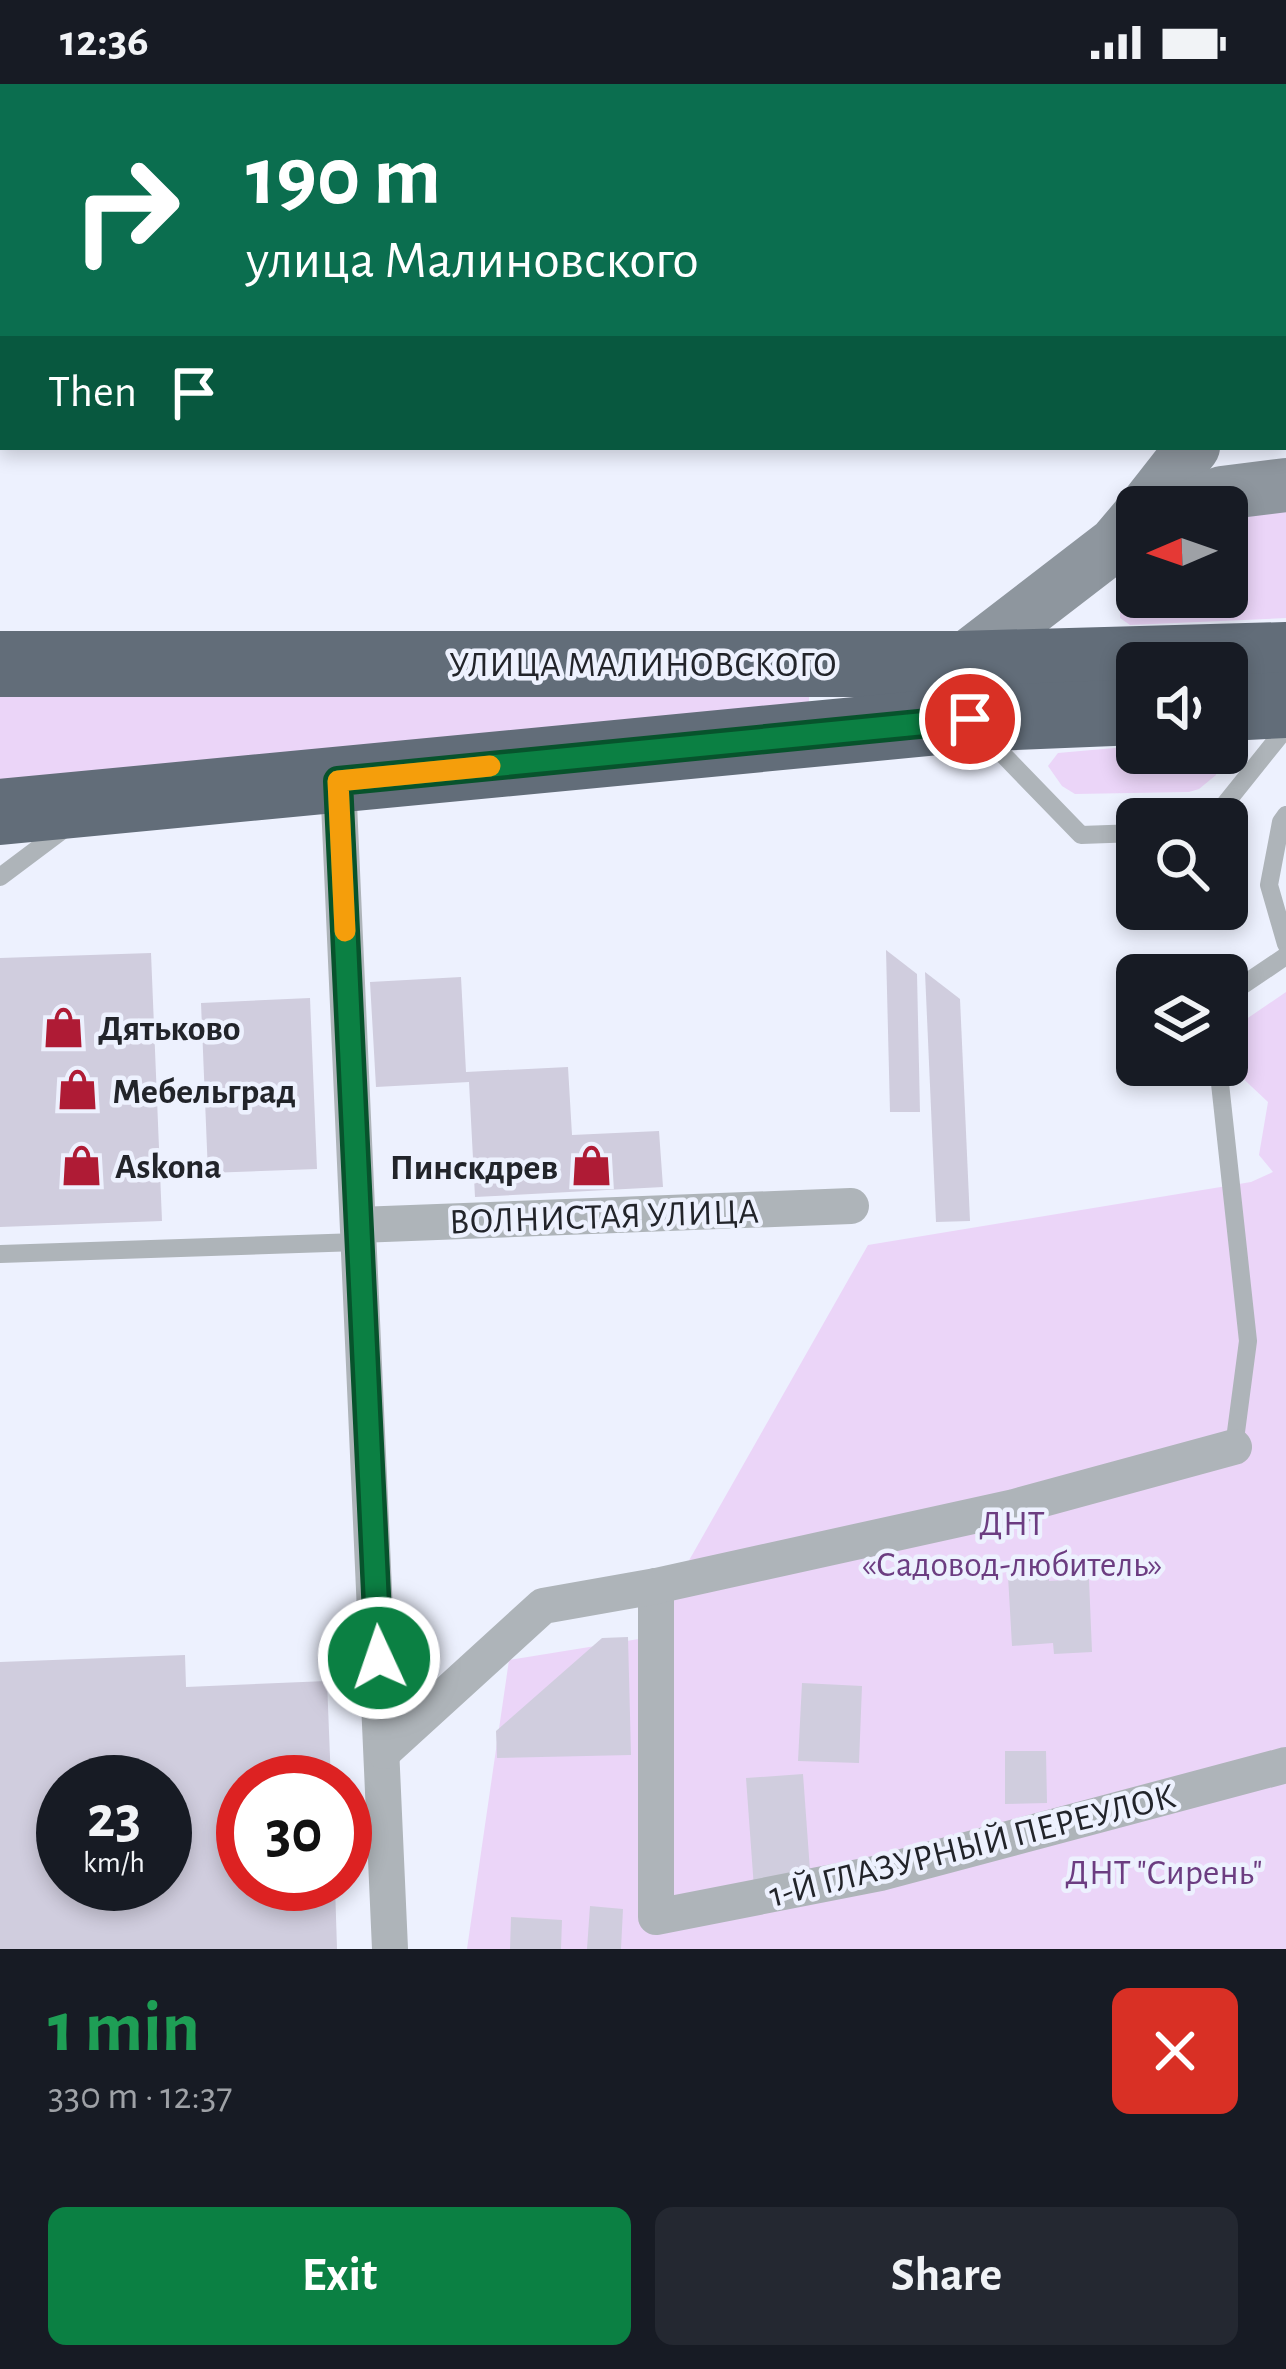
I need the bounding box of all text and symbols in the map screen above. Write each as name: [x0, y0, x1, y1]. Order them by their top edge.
text: 12:36: [60, 19, 149, 64]
icon: right: [48, 132, 204, 288]
text: 190 m: [246, 136, 441, 220]
text: улица Малиновского: [246, 234, 699, 288]
icon: arrive: [161, 360, 227, 426]
text: Then: [48, 370, 137, 415]
north arrow: [1116, 486, 1248, 618]
map controls: [1116, 486, 1248, 1086]
button: sound: [1116, 642, 1248, 774]
street label: УЛИЦА МАЛИНОВСКОГО: [449, 647, 837, 683]
pin: [919, 668, 1021, 770]
icon: arrive: [937, 686, 1003, 752]
button: search: [1116, 798, 1248, 930]
button: layers: [1116, 954, 1248, 1086]
shop icon: Дятьково: [41, 1004, 87, 1050]
place label: Дятьково: [98, 1011, 241, 1047]
shop icon: Мебельград: [55, 1067, 101, 1113]
place label: Мебельград: [112, 1074, 296, 1110]
shop icon: Askona: [58, 1142, 104, 1188]
shop icon: Пинскдрев: [569, 1143, 615, 1189]
place label: Askona: [115, 1149, 222, 1185]
place label: Пинскдрев: [390, 1150, 558, 1186]
street label: ВОЛНИСТАЯ УЛИЦА: [448, 1194, 760, 1240]
park label: ДНТ «Садовод-любитель»: [861, 1506, 1163, 1583]
position arrow: [316, 1595, 442, 1721]
speed limit sign: 30: [216, 1755, 372, 1911]
street label: 1-Й ГЛАЗУРНЫЙ ПЕРЕУЛОК: [765, 1777, 1179, 1914]
text: 23: [87, 1788, 141, 1848]
text: km/h: [83, 1848, 145, 1878]
park label: ДНТ "Сирень": [1065, 1855, 1263, 1891]
button: close: [1112, 1988, 1238, 2114]
text: 1 min: [48, 1992, 200, 2064]
text: 330 m · 12:37: [48, 2077, 233, 2116]
button: Exit: [48, 2207, 631, 2345]
button: Share: [655, 2207, 1238, 2345]

